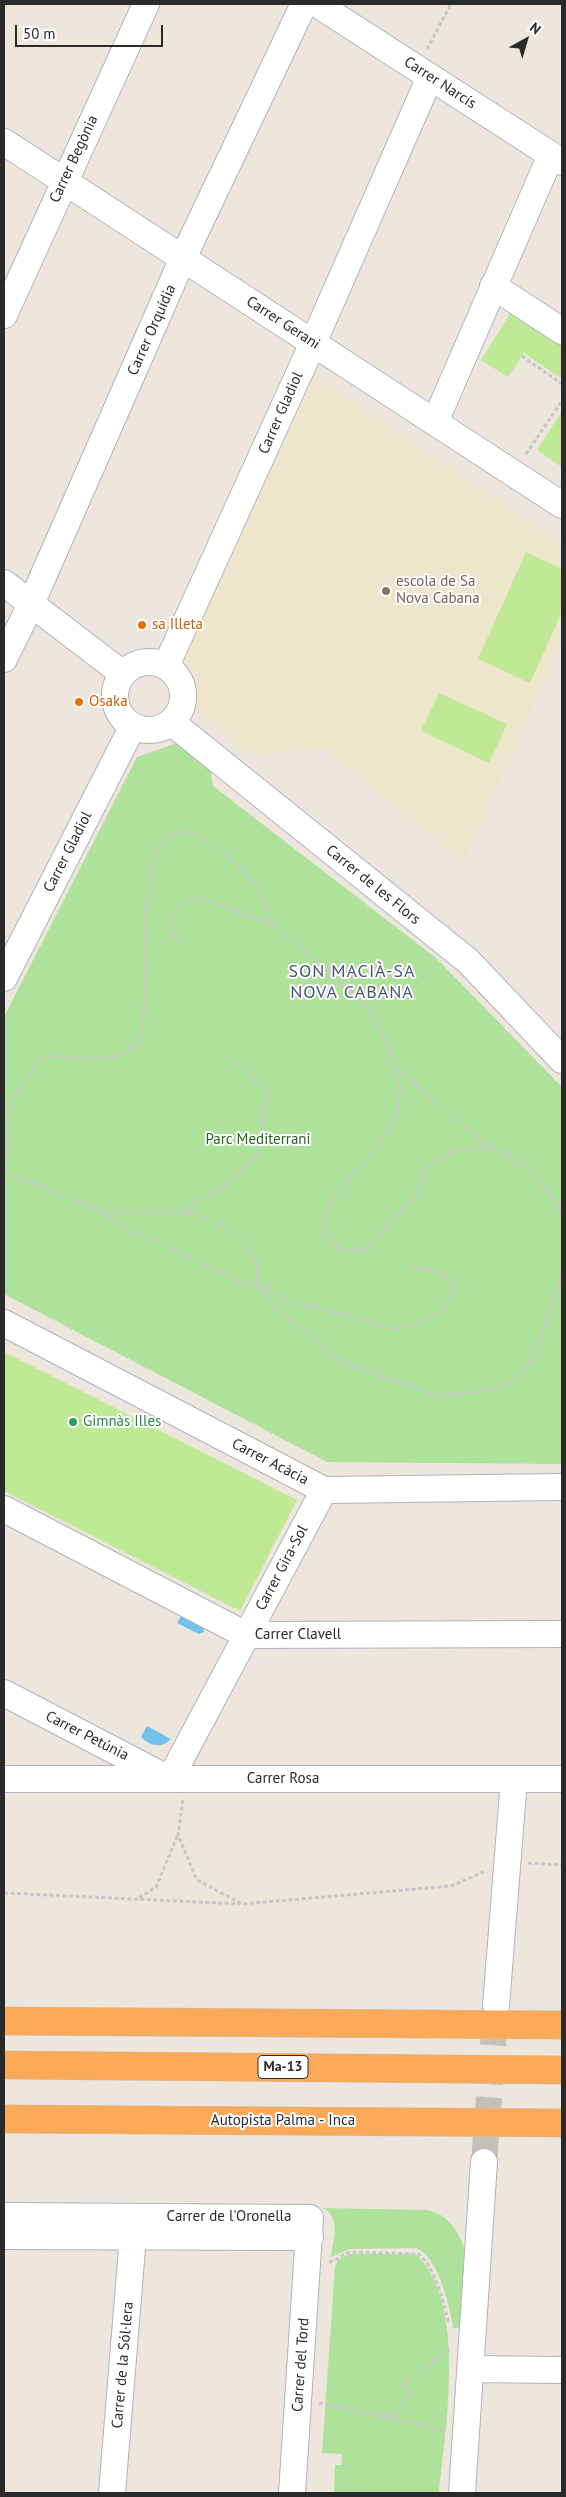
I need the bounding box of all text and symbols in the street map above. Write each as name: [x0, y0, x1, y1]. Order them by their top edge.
scale bar: [18, 15, 165, 47]
north arrow: [501, 15, 551, 65]
text: N: [526, 18, 545, 38]
text: 50 m: [23, 24, 56, 43]
street label: Carrer Narcís: [401, 53, 479, 113]
street label: Carrer Begònia: [46, 112, 102, 206]
street label: Carrer Orquídia: [124, 282, 180, 378]
street label: Carrer Gerani: [243, 293, 323, 353]
street label: Carrer Gladiol: [255, 369, 307, 457]
place label: escola de Sa Nova Cabana: [396, 573, 480, 608]
marker: escola de Sa Nova Cabana: [380, 585, 392, 597]
place label: sa Illeta: [152, 616, 203, 634]
marker: sa Illeta: [136, 619, 148, 631]
place label: Osaka: [89, 693, 128, 711]
marker: Osaka: [73, 696, 85, 708]
street label: Carrer Gladiol: [40, 809, 96, 895]
street label: Carrer de les Flors: [322, 841, 424, 929]
district label: SON MACIÀ-SA NOVA CABANA: [287, 961, 417, 1004]
park label: Parc Mediterrani: [205, 1131, 311, 1149]
place label: Gimnàs Illes: [83, 1413, 161, 1431]
marker: Gimnàs Illes: [67, 1416, 79, 1428]
street label: Carrer Acàcia: [229, 1435, 311, 1489]
street label: Carrer Gira-Sol: [252, 1522, 312, 1614]
street label: Carrer Clavell: [255, 1626, 341, 1644]
street label: Carrer Petúnia: [42, 1707, 132, 1765]
street label: Carrer Rosa: [247, 1770, 319, 1788]
road number: Ma-13: [258, 2056, 308, 2078]
street label: Autopista Palma - Inca: [211, 2112, 355, 2130]
street label: Carrer de l'Oronella: [167, 2208, 291, 2226]
street label: Carrer de la Sól·lera: [108, 2301, 138, 2429]
street label: Carrer del Tord: [289, 2317, 313, 2413]

